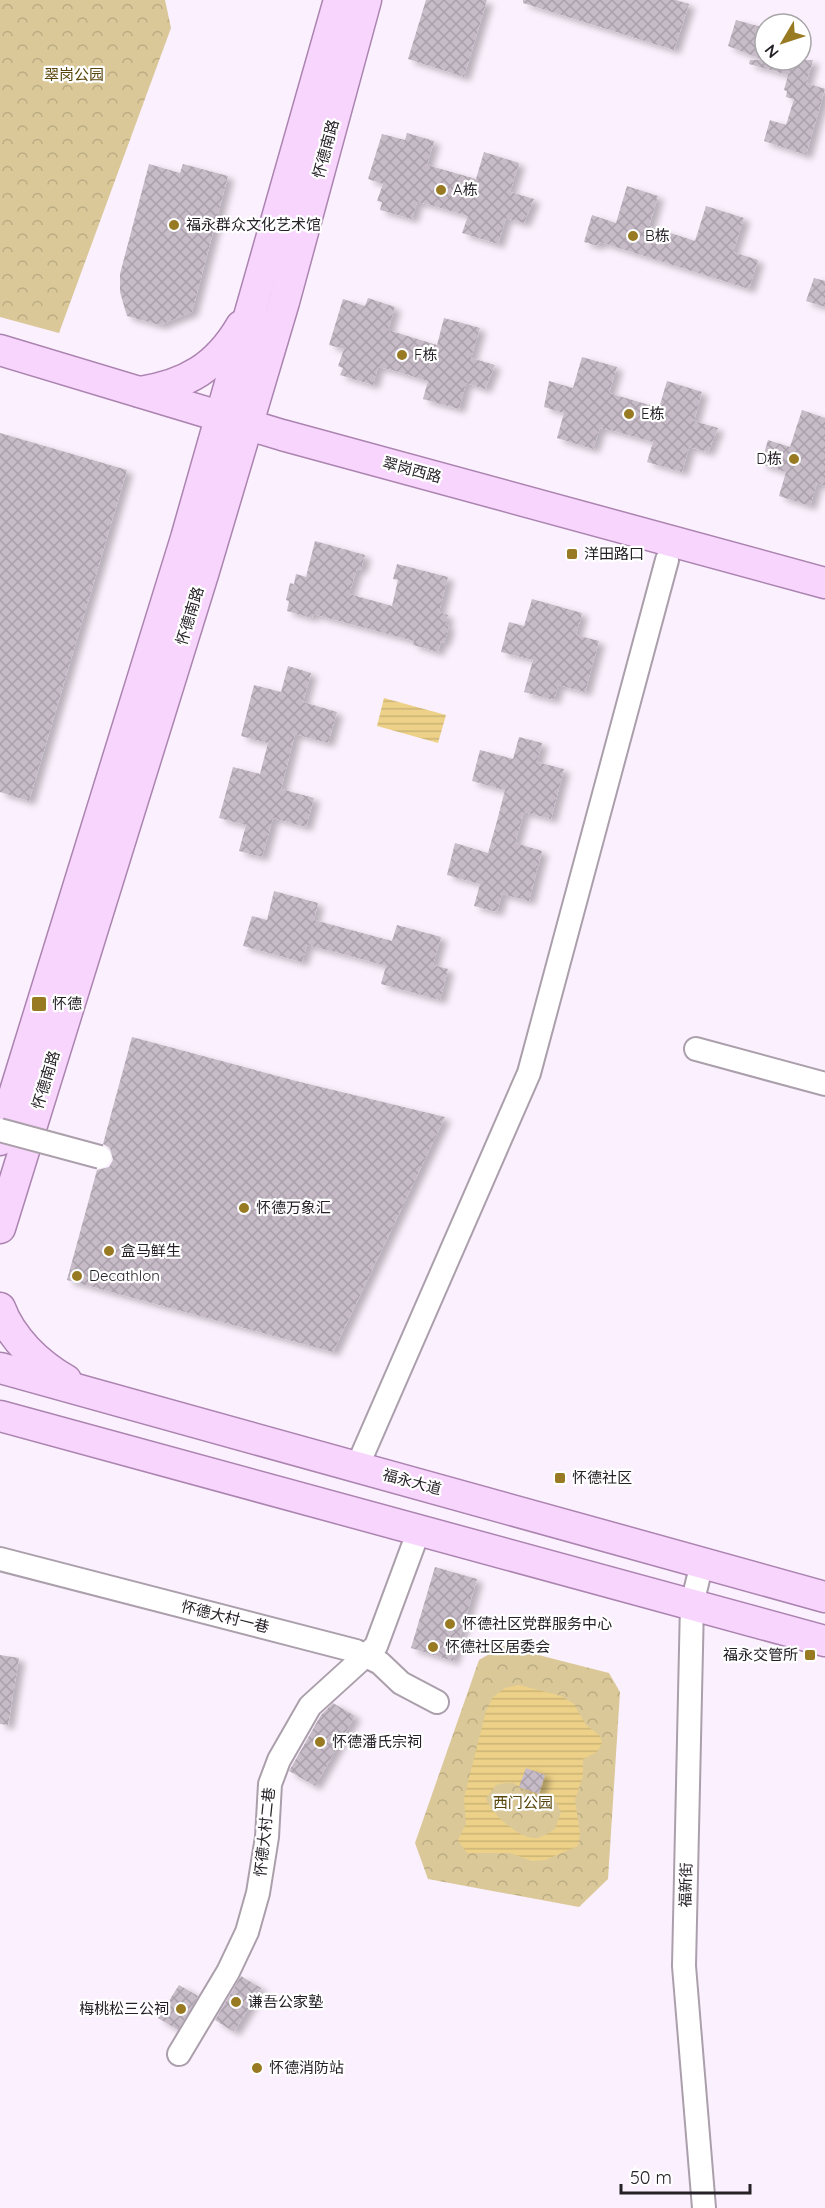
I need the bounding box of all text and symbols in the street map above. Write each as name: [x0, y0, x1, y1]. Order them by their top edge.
north arrow: [753, 12, 813, 72]
text: N: [760, 41, 783, 62]
park label: 翠岗公园: [44, 65, 104, 84]
street label: 怀德南路: [309, 117, 342, 180]
place label: A栋: [453, 180, 478, 199]
marker: A栋: [434, 183, 448, 197]
place label: 福永群众文化艺术馆: [186, 215, 321, 234]
marker: 福永群众文化艺术馆: [167, 218, 181, 232]
place label: B栋: [645, 226, 670, 245]
marker: B栋: [626, 229, 640, 243]
place label: F栋: [414, 345, 438, 364]
marker: F栋: [395, 348, 409, 362]
place label: E栋: [641, 404, 665, 423]
marker: E栋: [622, 407, 636, 421]
place label: D栋: [756, 449, 782, 468]
marker: D栋: [787, 452, 801, 466]
street label: 翠岗西路: [381, 453, 444, 486]
place label: 洋田路口: [584, 544, 644, 563]
marker: 洋田路口: [565, 547, 579, 561]
street label: 怀德南路: [172, 584, 207, 647]
place label: 怀德: [52, 994, 82, 1013]
marker: 怀德: [30, 995, 48, 1013]
street label: 怀德南路: [28, 1048, 63, 1111]
place label: 怀德万象汇: [256, 1198, 331, 1217]
marker: 怀德万象汇: [237, 1201, 251, 1215]
place label: 盒马鲜生: [121, 1241, 181, 1260]
marker: 盒马鲜生: [102, 1244, 116, 1258]
place label: Decathlon: [89, 1266, 160, 1285]
marker: Decathlon: [70, 1269, 84, 1283]
street label: 福永大道: [381, 1465, 444, 1498]
place label: 怀德社区: [572, 1468, 632, 1487]
marker: 怀德社区: [553, 1471, 567, 1485]
street label: 怀德大村一巷: [179, 1596, 271, 1637]
place label: 怀德社区党群服务中心: [462, 1614, 612, 1633]
marker: 怀德社区党群服务中心: [443, 1617, 457, 1631]
place label: 怀德社区居委会: [445, 1637, 550, 1656]
marker: 怀德社区居委会: [426, 1640, 440, 1654]
place label: 福永交管所: [723, 1645, 798, 1664]
marker: 福永交管所: [803, 1648, 817, 1662]
place label: 怀德潘氏宗祠: [332, 1732, 422, 1751]
marker: 怀德潘氏宗祠: [313, 1735, 327, 1749]
street label: 怀德大村二巷: [250, 1786, 279, 1878]
park label: 西门公园: [493, 1793, 553, 1812]
street label: 福新街: [676, 1862, 695, 1908]
place label: 谦吾公家塾: [248, 1992, 323, 2011]
marker: 谦吾公家塾: [229, 1995, 243, 2009]
place label: 梅桃松三公祠: [79, 1999, 169, 2018]
marker: 梅桃松三公祠: [174, 2002, 188, 2016]
place label: 怀德消防站: [269, 2058, 344, 2077]
marker: 怀德消防站: [250, 2061, 264, 2075]
scale bar: [621, 2157, 750, 2195]
text: 50 m: [630, 2166, 672, 2189]

